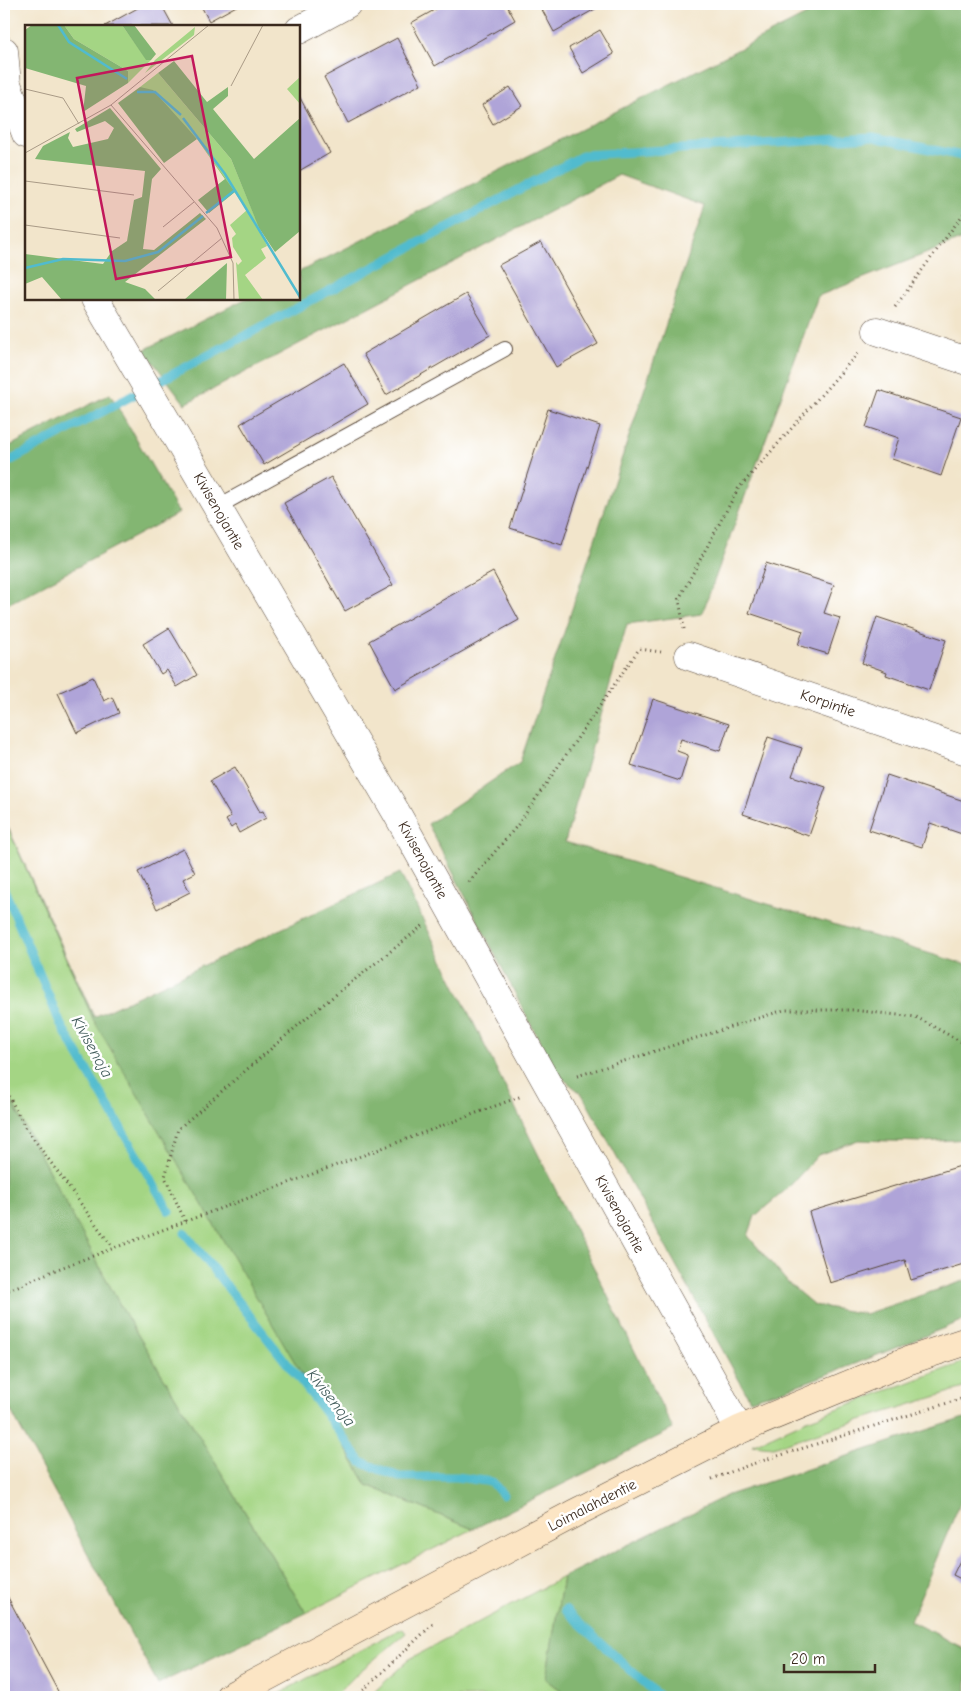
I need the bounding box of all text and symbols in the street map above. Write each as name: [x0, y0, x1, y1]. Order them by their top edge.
inset map: [25, 25, 300, 300]
street label: Kivisenojantie: [190, 469, 249, 553]
street label: Korpintie: [798, 685, 858, 721]
street label: Kivisenojantie: [394, 818, 452, 902]
water label: Kivisenoja: [68, 1013, 116, 1081]
street label: Kivisenojantie: [591, 1172, 649, 1256]
water label: Kivisenoja: [303, 1366, 359, 1430]
street label: Loimalahdentie: [545, 1475, 640, 1535]
scale bar: [784, 1641, 875, 1673]
text: 20 m: [791, 1650, 825, 1668]

